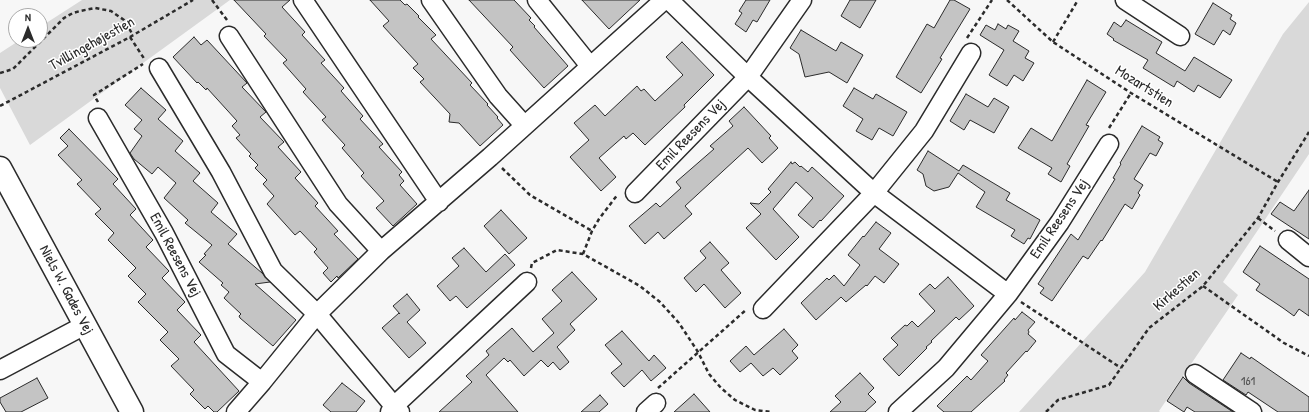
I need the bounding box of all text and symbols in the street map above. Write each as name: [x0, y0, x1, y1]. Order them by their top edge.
north arrow: [8, 8, 48, 48]
text: N: [25, 10, 31, 24]
street label: Tvillingehøjestien: [46, 13, 138, 75]
street label: Mozartstien: [1112, 62, 1176, 112]
street label: Emil Reesens Vej: [653, 96, 729, 174]
street label: Emil Reesens Vej: [1027, 176, 1093, 262]
street label: Emil Reesens Vej: [145, 210, 205, 300]
street label: Niels W. Gades Vej: [35, 242, 97, 338]
street label: Kirkestien: [1150, 265, 1204, 315]
house number: 161: [1241, 374, 1255, 390]

